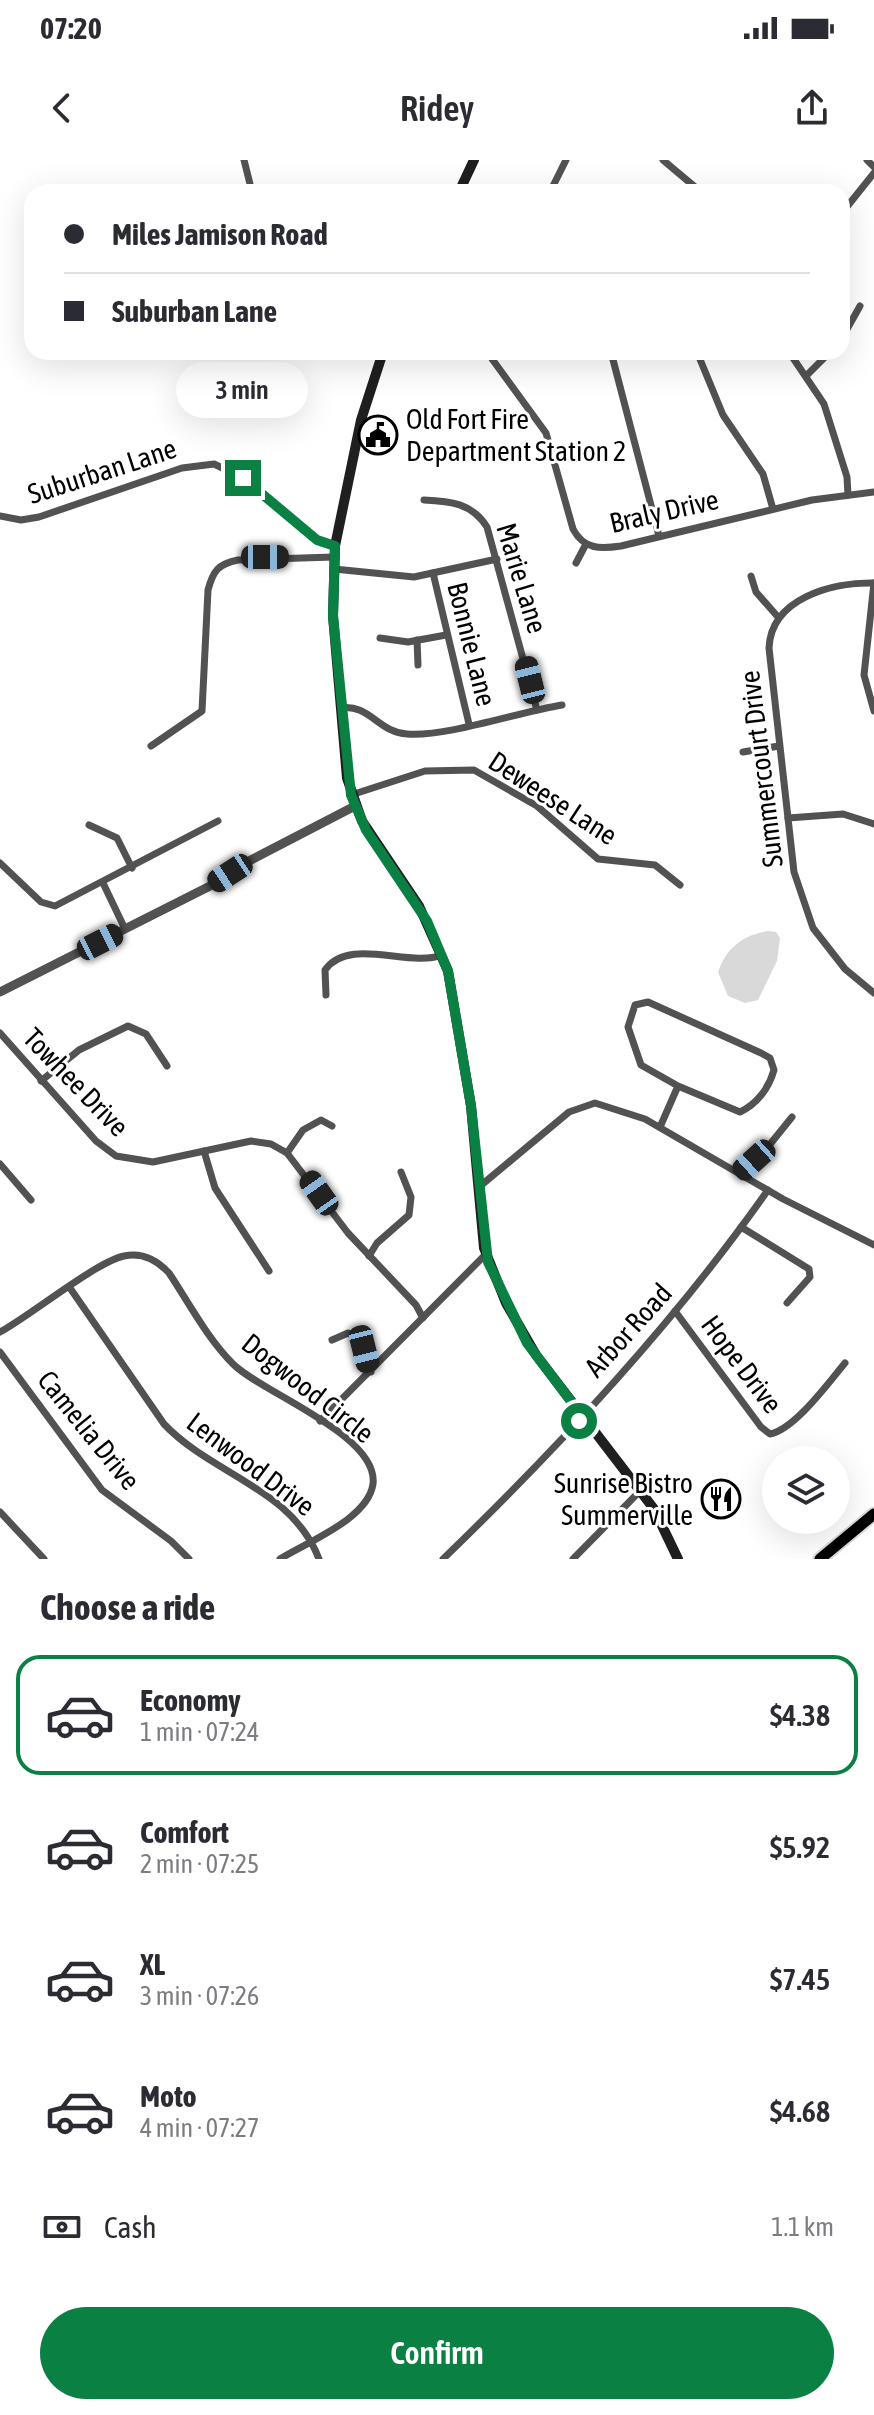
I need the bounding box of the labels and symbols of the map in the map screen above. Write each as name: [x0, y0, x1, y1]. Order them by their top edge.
callout: 3 min: [177, 362, 309, 418]
place label: Old Fort Fire Department Station 2: [406, 403, 626, 467]
public building icon: Old Fort Fire Department Station 2: [357, 414, 399, 456]
street label: Suburban Lane: [24, 432, 180, 510]
route end: [225, 460, 261, 496]
street label: Braly Drive: [606, 483, 722, 539]
street label: Marie Lane: [490, 519, 554, 637]
car: [241, 545, 289, 569]
street label: Bonnie Lane: [441, 579, 503, 709]
car: [513, 654, 547, 706]
street label: Summercourt Drive: [733, 669, 789, 869]
street label: Deweese Lane: [483, 745, 623, 851]
car: [203, 850, 257, 896]
car: [73, 920, 127, 964]
street label: Towhee Drive: [17, 1022, 135, 1142]
car: [728, 1135, 780, 1185]
car: [295, 1166, 343, 1220]
street label: Arbor Road: [578, 1277, 678, 1383]
street label: Hope Drive: [695, 1309, 789, 1419]
car: [347, 1323, 381, 1375]
street label: Dogwood Circle: [236, 1327, 380, 1449]
street label: Camelia Drive: [31, 1364, 147, 1496]
route start: [561, 1403, 597, 1439]
street label: Lenwood Drive: [181, 1406, 321, 1522]
place label: Sunrise Bistro Summerville: [554, 1467, 693, 1531]
restaurant icon: Sunrise Bistro Summerville: [700, 1478, 742, 1520]

